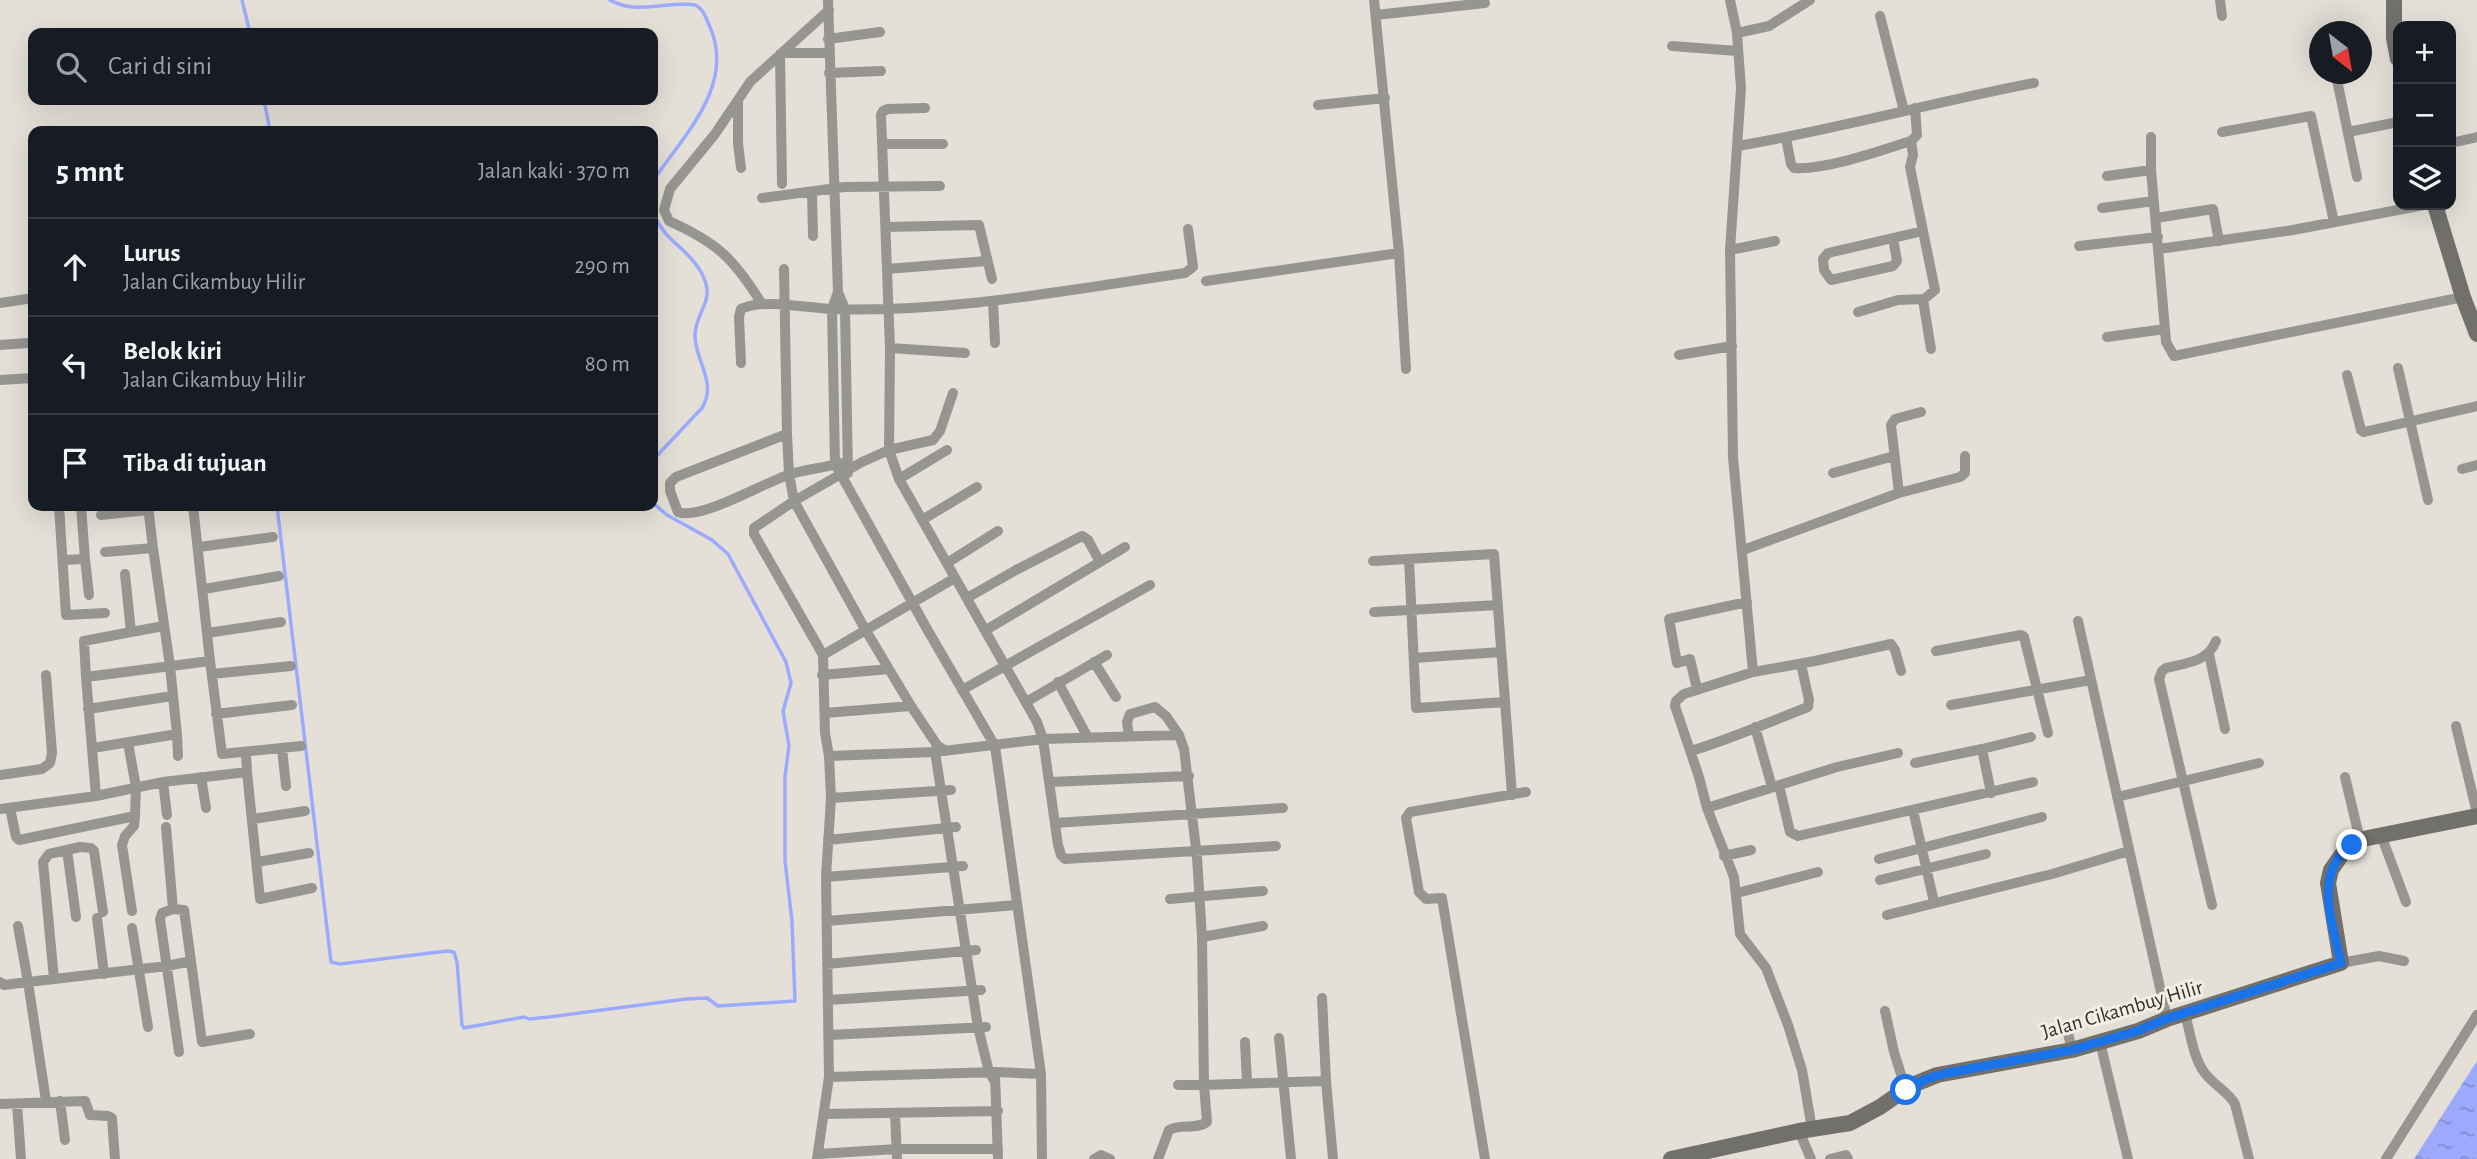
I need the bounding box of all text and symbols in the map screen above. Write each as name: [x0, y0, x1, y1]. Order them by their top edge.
north arrow: [2309, 21, 2372, 84]
map controls: [2393, 21, 2456, 210]
button: +: [2393, 21, 2456, 84]
search box: [28, 28, 658, 105]
icon: search: [52, 48, 90, 86]
text: Cari di sini: [108, 53, 212, 79]
button: −: [2393, 84, 2456, 147]
button: layers: [2393, 147, 2456, 210]
text: 5 mnt: [56, 157, 124, 187]
text: Jalan kaki · 370 m: [478, 160, 630, 183]
text: Lurus: [123, 240, 180, 266]
icon: ahead: [56, 248, 94, 286]
text: 290 m: [574, 255, 630, 278]
text: Jalan Cikambuy Hilir: [123, 271, 305, 294]
text: Belok kiri: [123, 338, 222, 364]
icon: left: [56, 346, 94, 384]
text: 80 m: [585, 353, 630, 376]
text: Jalan Cikambuy Hilir: [123, 369, 305, 392]
icon: arrive: [56, 444, 94, 482]
text: Tiba di tujuan: [123, 450, 267, 476]
route end: [2336, 829, 2367, 860]
street label: Jalan Cikambuy Hilir: [2039, 976, 2205, 1043]
route start: [1890, 1074, 1921, 1105]

